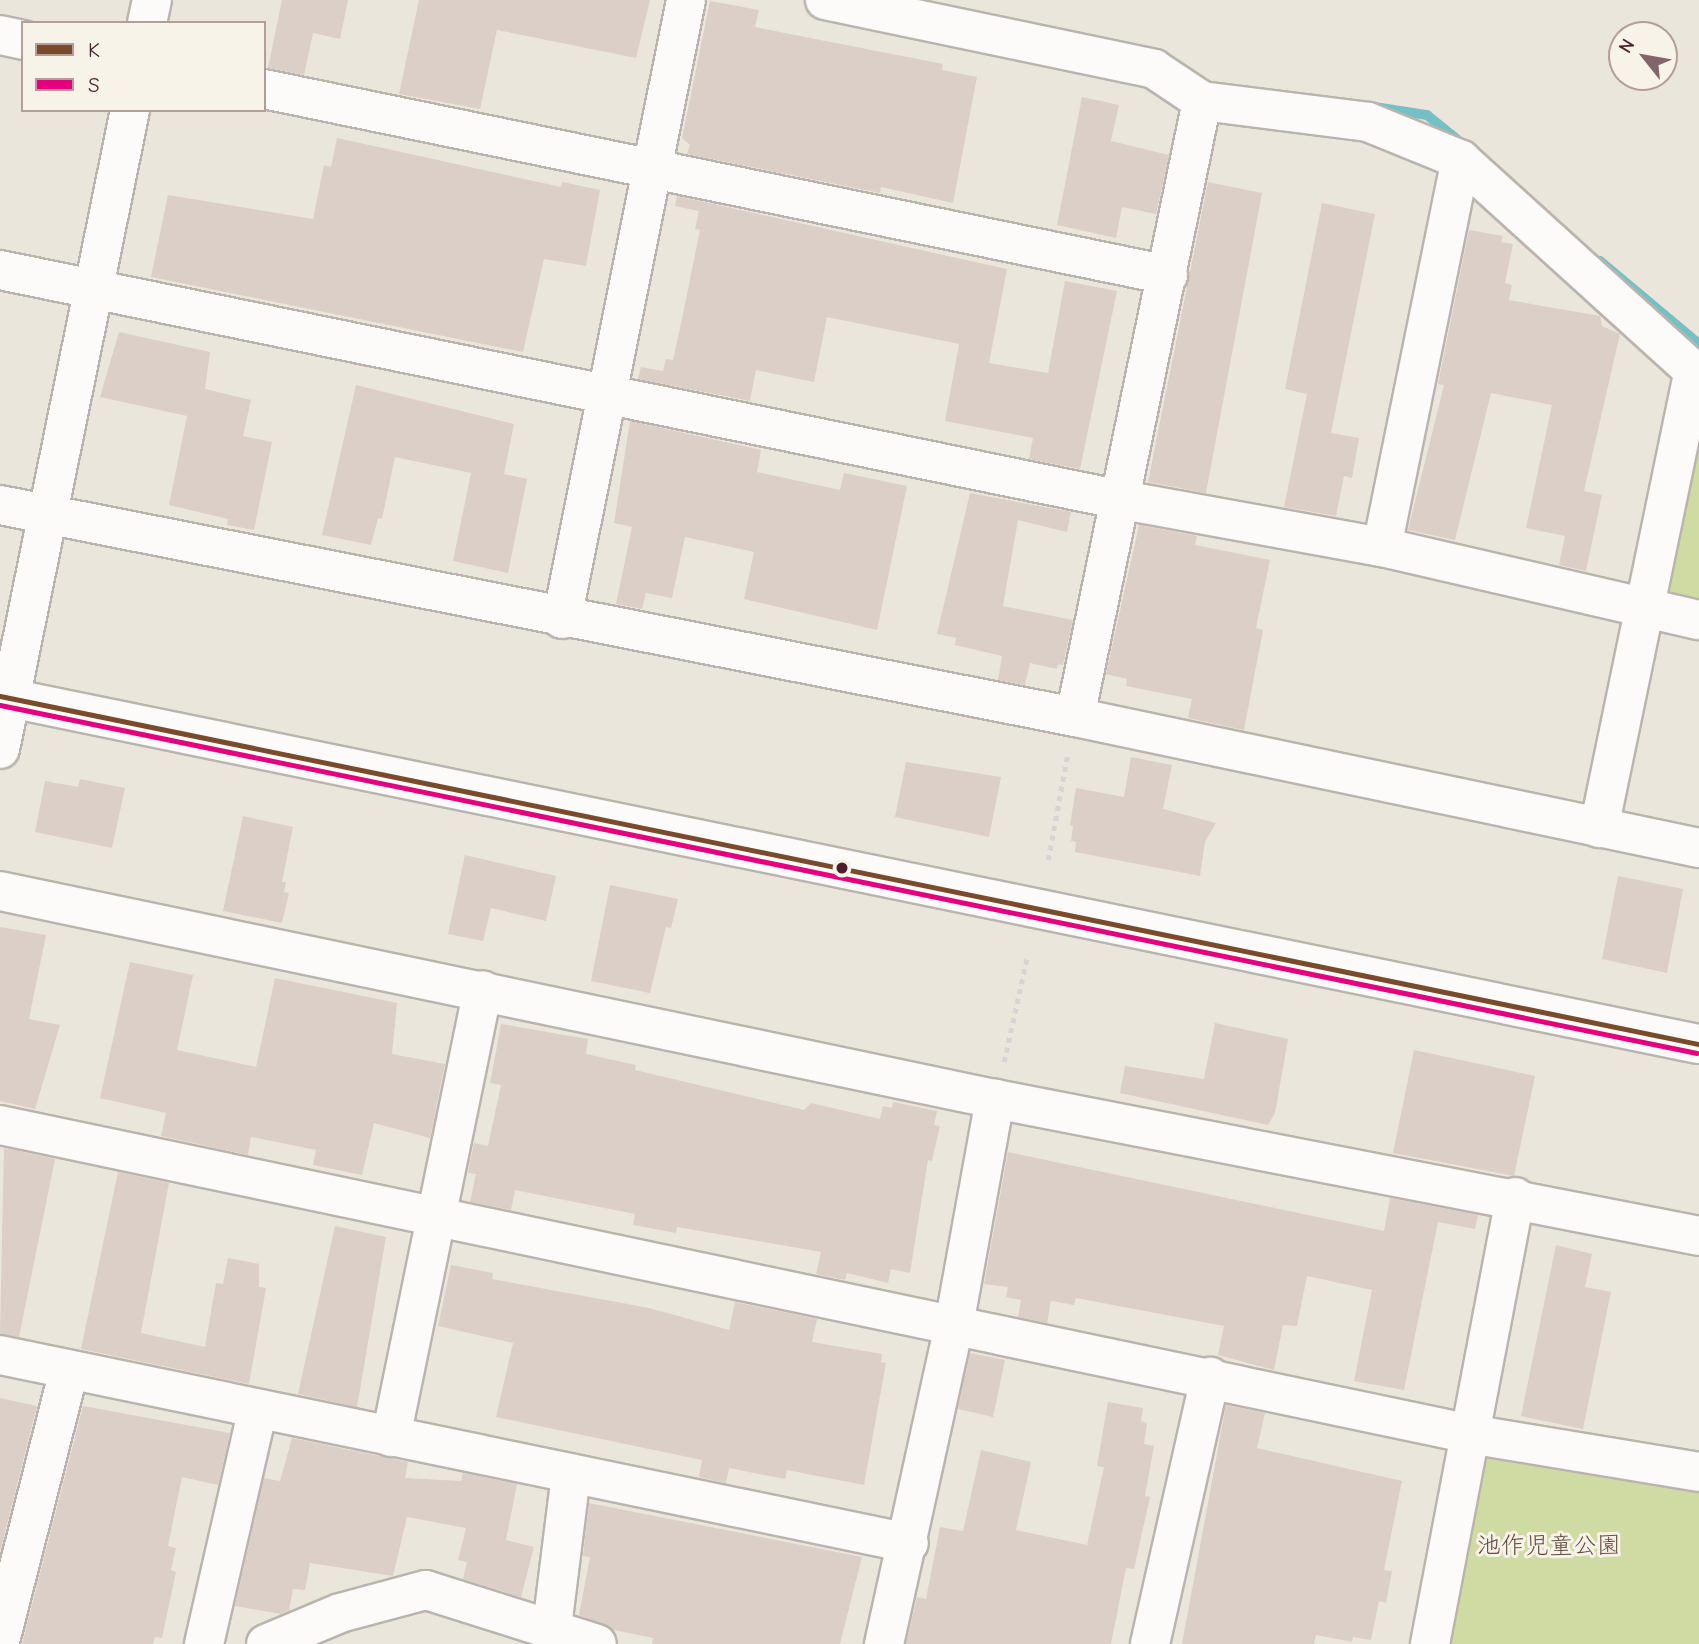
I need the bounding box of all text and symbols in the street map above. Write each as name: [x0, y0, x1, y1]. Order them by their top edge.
legend: [21, 21, 266, 112]
north arrow: [1608, 21, 1678, 91]
text: N: [1614, 35, 1639, 57]
text: K: [88, 38, 100, 62]
text: S: [88, 73, 100, 97]
unlabelled marker: [835, 861, 849, 875]
park label: 池作児童公園: [1477, 1532, 1621, 1560]

